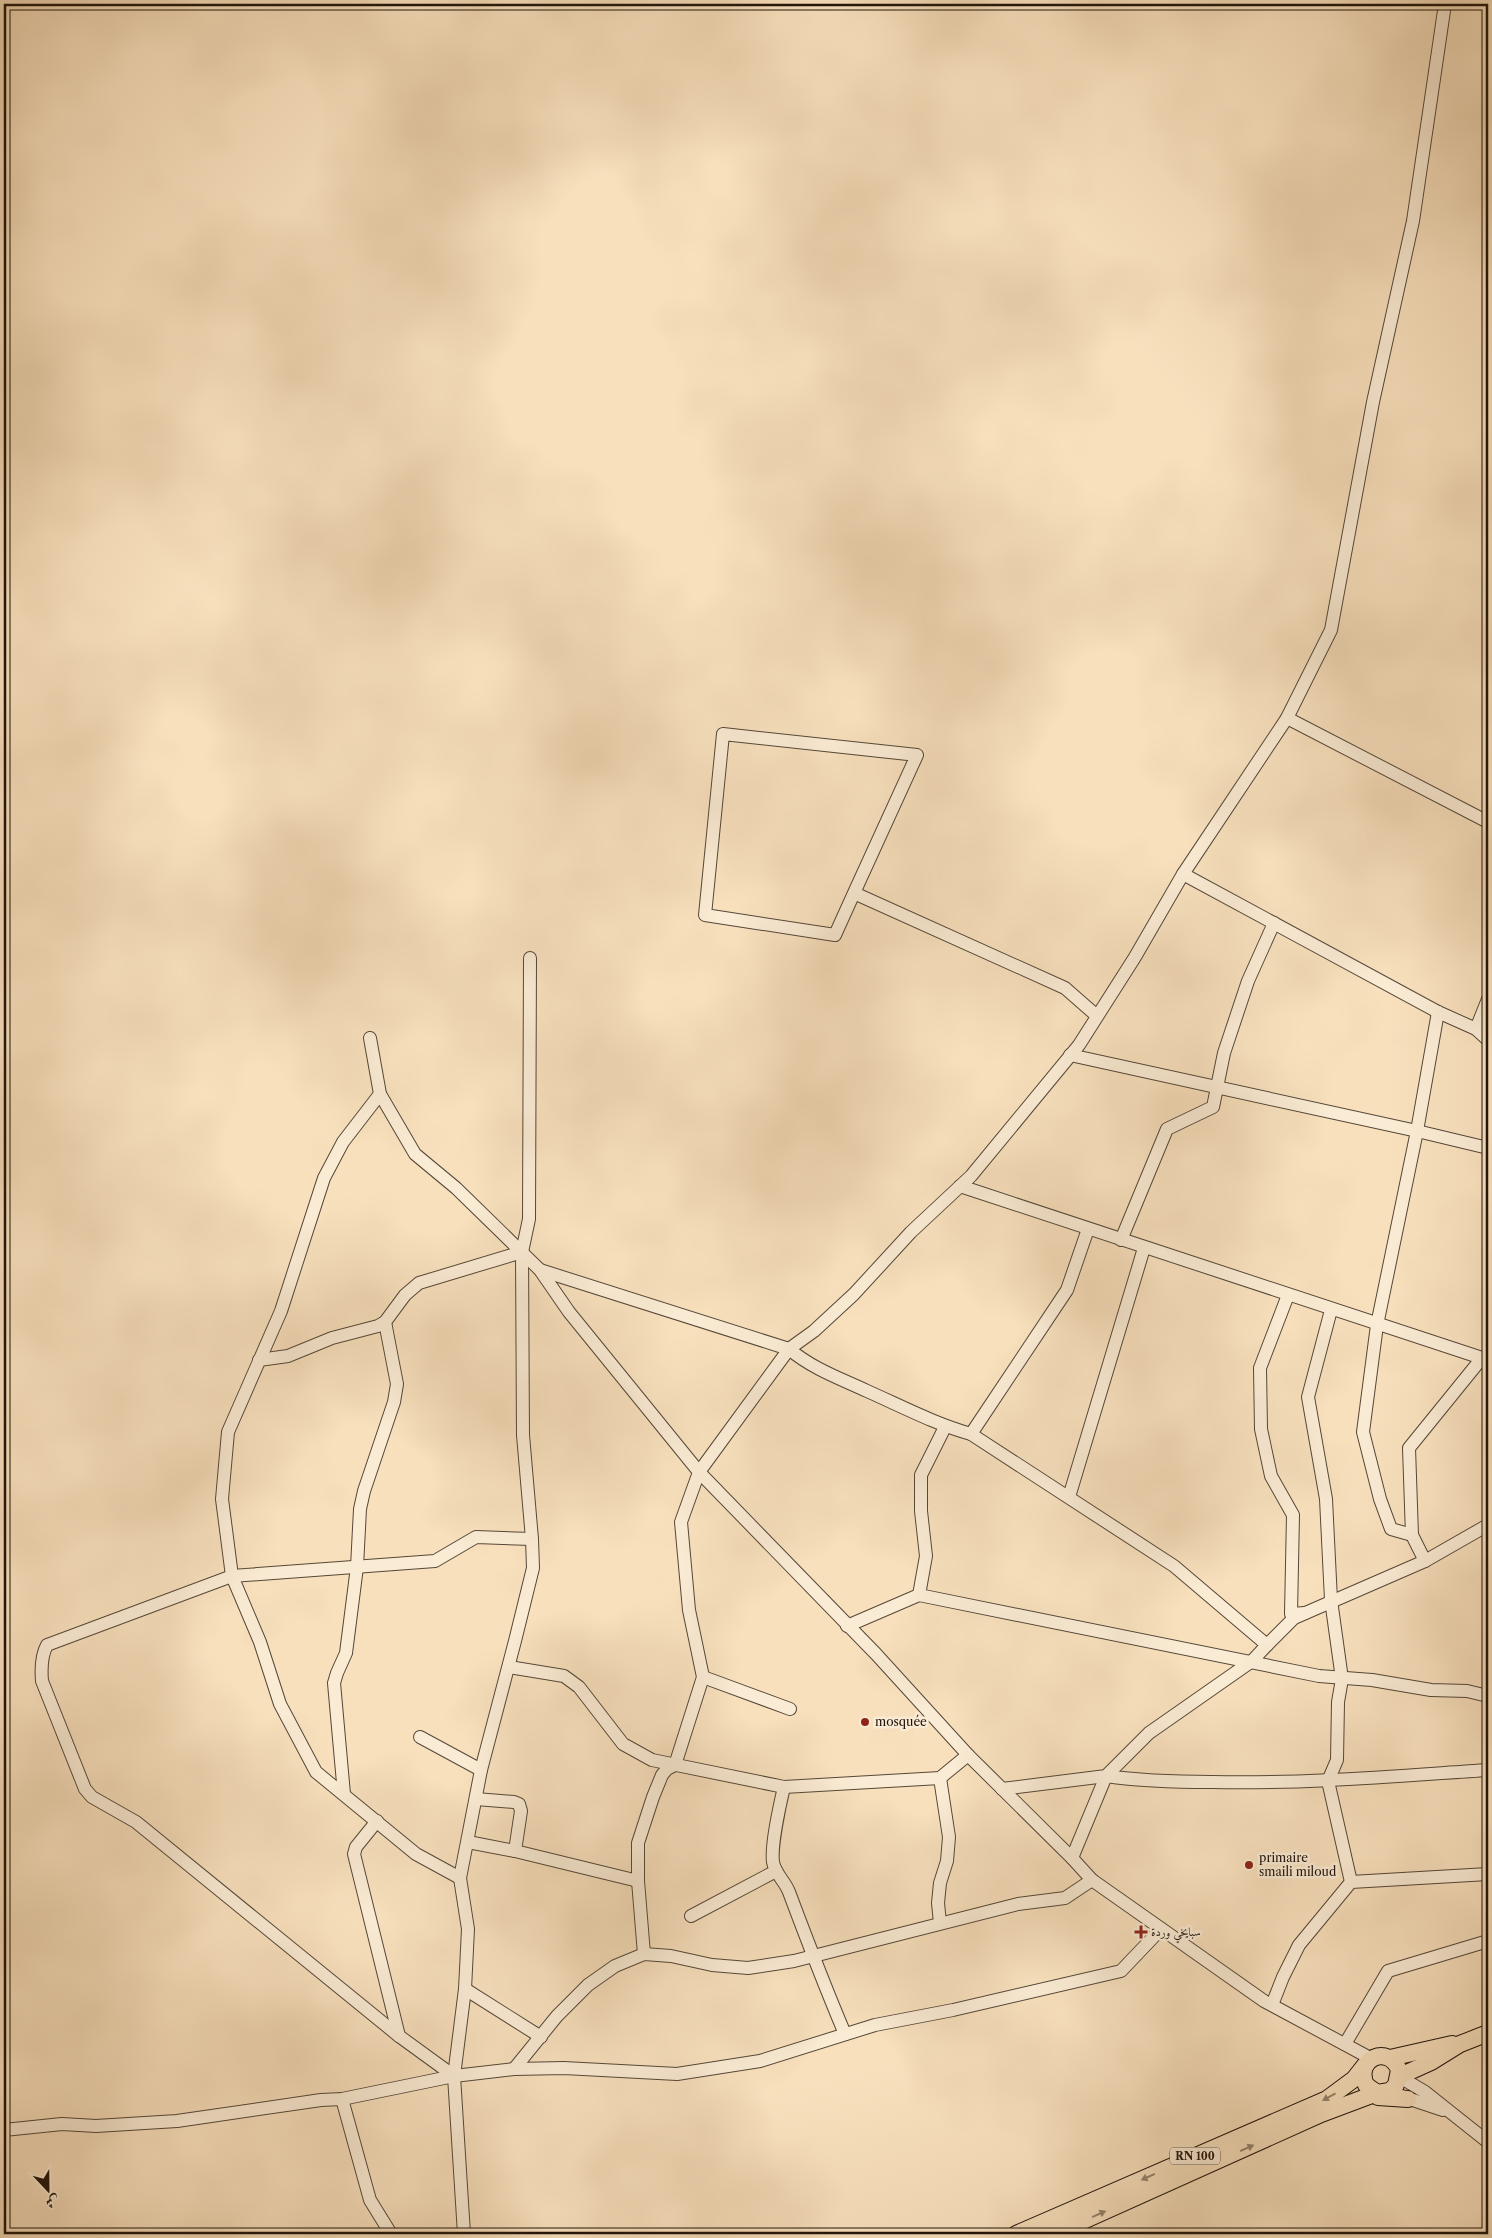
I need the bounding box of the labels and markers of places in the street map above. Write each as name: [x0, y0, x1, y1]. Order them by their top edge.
place label: mosquée: [875, 1714, 927, 1729]
marker: mosquée: [859, 1716, 871, 1728]
place label: primaire smaili miloud: [1259, 1850, 1337, 1879]
marker: primaire smaili miloud: [1243, 1859, 1255, 1871]
place label: سبايخي وردة: [1151, 1924, 1201, 1944]
marker: سبايخي وردة: [1135, 1926, 1147, 1938]

